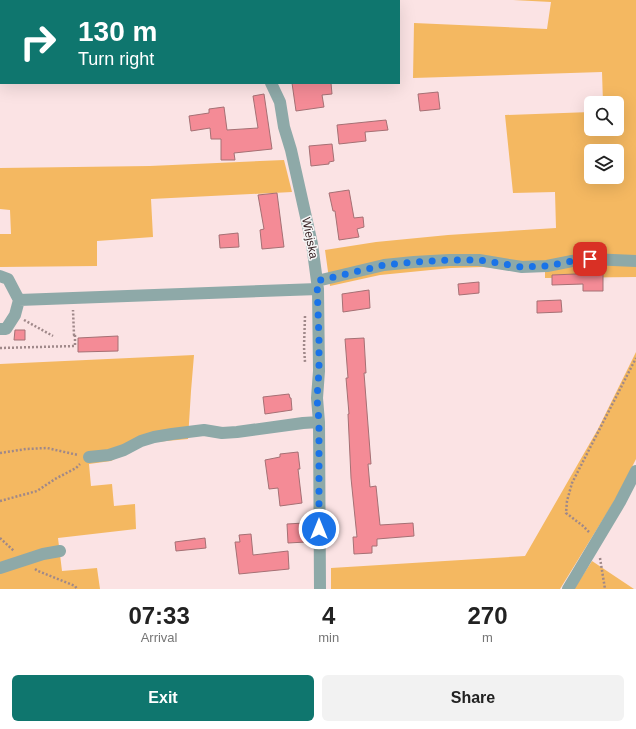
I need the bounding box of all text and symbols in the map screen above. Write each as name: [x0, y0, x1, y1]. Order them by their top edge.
icon: right: [12, 16, 64, 68]
text: 130 m: [78, 16, 157, 47]
text: Turn right: [78, 49, 154, 69]
map controls: [584, 96, 624, 184]
button: search: [584, 96, 624, 136]
button: layers: [584, 144, 624, 184]
street label: Wiejska: [299, 216, 321, 260]
pin: [573, 242, 607, 276]
icon: arrive: [579, 248, 601, 270]
position arrow: [298, 508, 340, 550]
text: 07:33: [128, 602, 190, 629]
text: 4: [322, 602, 335, 629]
text: 270: [468, 602, 508, 629]
text: Arrival: [141, 630, 178, 645]
text: min: [318, 630, 339, 645]
text: m: [482, 630, 493, 645]
button: Exit: [12, 675, 314, 721]
button: Share: [322, 675, 624, 721]

